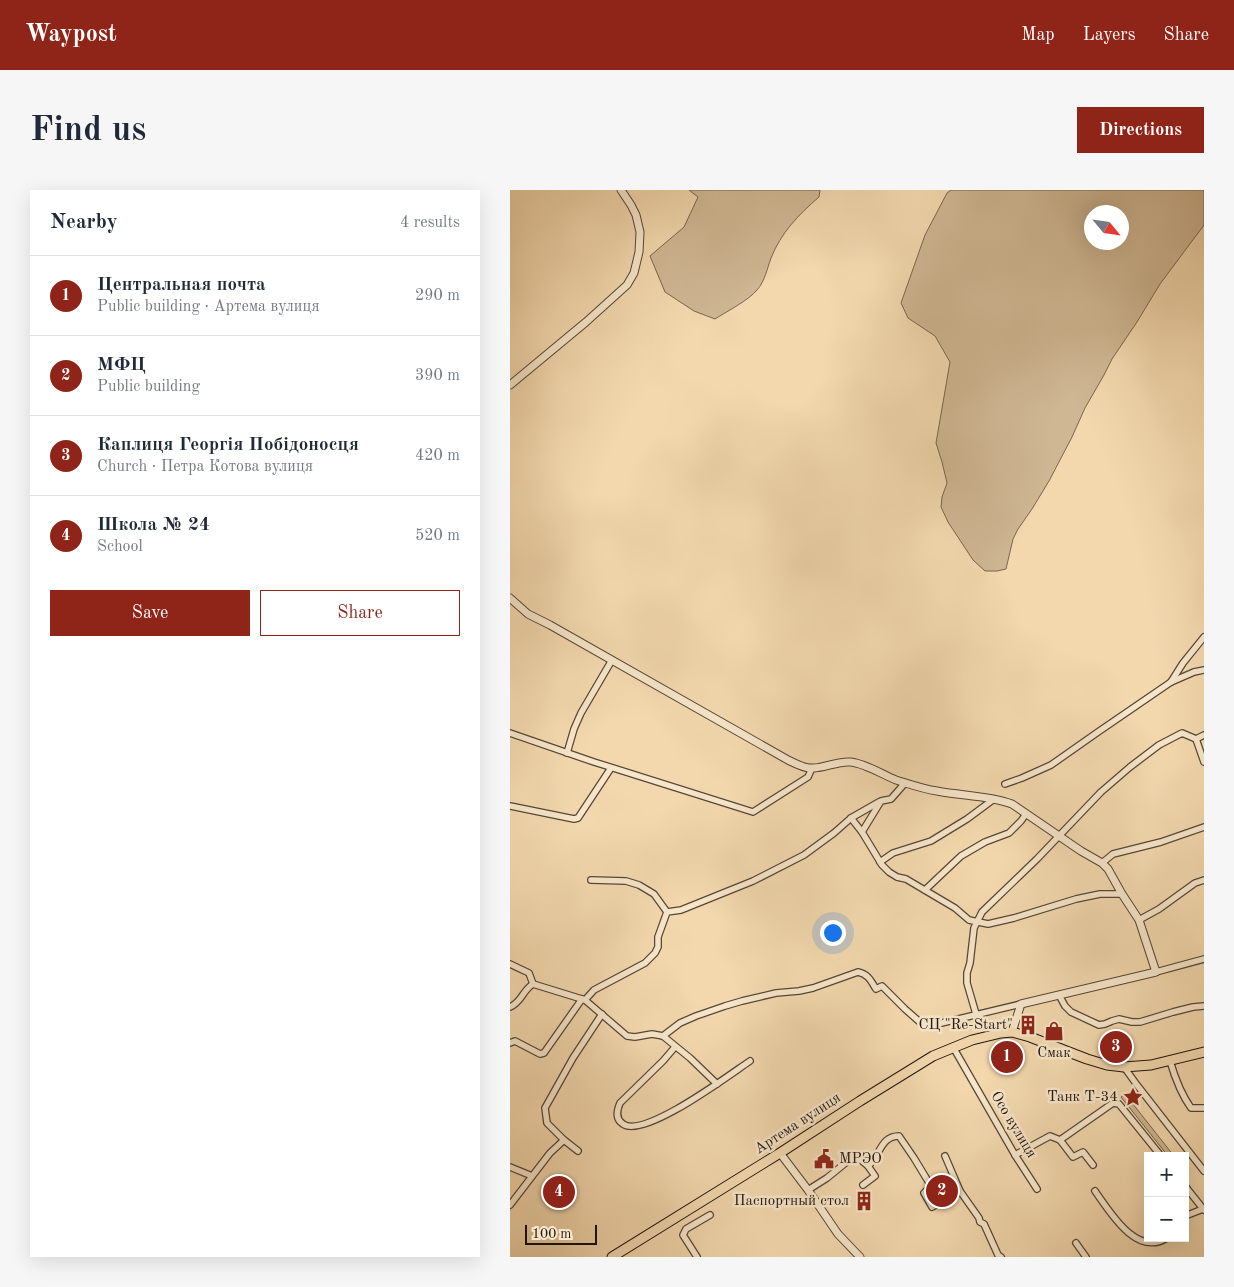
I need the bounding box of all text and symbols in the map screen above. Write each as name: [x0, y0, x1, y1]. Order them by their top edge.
text: Waypost: [25, 23, 117, 47]
text: Map: [1021, 26, 1055, 44]
text: Layers: [1083, 26, 1135, 44]
text: Share: [1163, 26, 1209, 44]
button: Directions: [1077, 107, 1204, 153]
text: Find us: [30, 113, 146, 148]
north arrow: [1084, 205, 1129, 250]
text: Nearby: [50, 212, 118, 233]
text: 4 results: [400, 215, 460, 231]
text: Центральная почта: [97, 276, 266, 295]
text: 1: [61, 288, 71, 304]
text: 290 m: [415, 288, 460, 304]
text: Public building · Артема вулиця: [97, 299, 320, 315]
text: МФЦ: [97, 356, 146, 375]
text: 2: [61, 368, 71, 384]
text: 390 m: [415, 368, 460, 384]
text: Public building: [97, 379, 200, 395]
text: Каплиця Георгія Побідоносця: [97, 436, 359, 455]
text: 3: [61, 448, 71, 464]
text: 420 m: [415, 448, 460, 464]
text: Church · Петра Котова вулиця: [97, 459, 313, 475]
text: Школа № 24: [97, 516, 210, 535]
text: 4: [61, 528, 71, 544]
text: 520 m: [415, 528, 460, 544]
text: School: [97, 539, 143, 555]
button: Save: [50, 590, 250, 636]
button: Share: [260, 590, 460, 636]
your location: [820, 920, 846, 946]
building icon: СЦ "Re-Start": [1017, 1014, 1039, 1036]
place label: СЦ "Re-Start": [918, 1018, 1013, 1033]
shop icon: Смак: [1043, 1020, 1065, 1042]
pin: 3: [1100, 1028, 1132, 1066]
pin: 1: [991, 1038, 1023, 1076]
place label: Смак: [1037, 1046, 1071, 1061]
place icon: Танк Т-34: [1122, 1086, 1144, 1108]
street label: Осо вулиця: [987, 1089, 1039, 1161]
place label: Танк Т-34: [1047, 1090, 1118, 1105]
street label: Артема вулиця: [752, 1091, 844, 1157]
public building icon: МРЭО: [813, 1148, 835, 1170]
place label: МРЭО: [839, 1152, 882, 1167]
map controls: [1144, 1152, 1189, 1242]
button: +: [1144, 1152, 1189, 1197]
pin: 2: [926, 1172, 958, 1210]
pin: 4: [543, 1173, 575, 1211]
building icon: Паспортный стол: [853, 1190, 875, 1212]
place label: Паспортный стол: [734, 1194, 849, 1209]
button: −: [1144, 1197, 1189, 1242]
scale bar: [525, 1222, 598, 1245]
text: 100 m: [532, 1227, 571, 1241]

